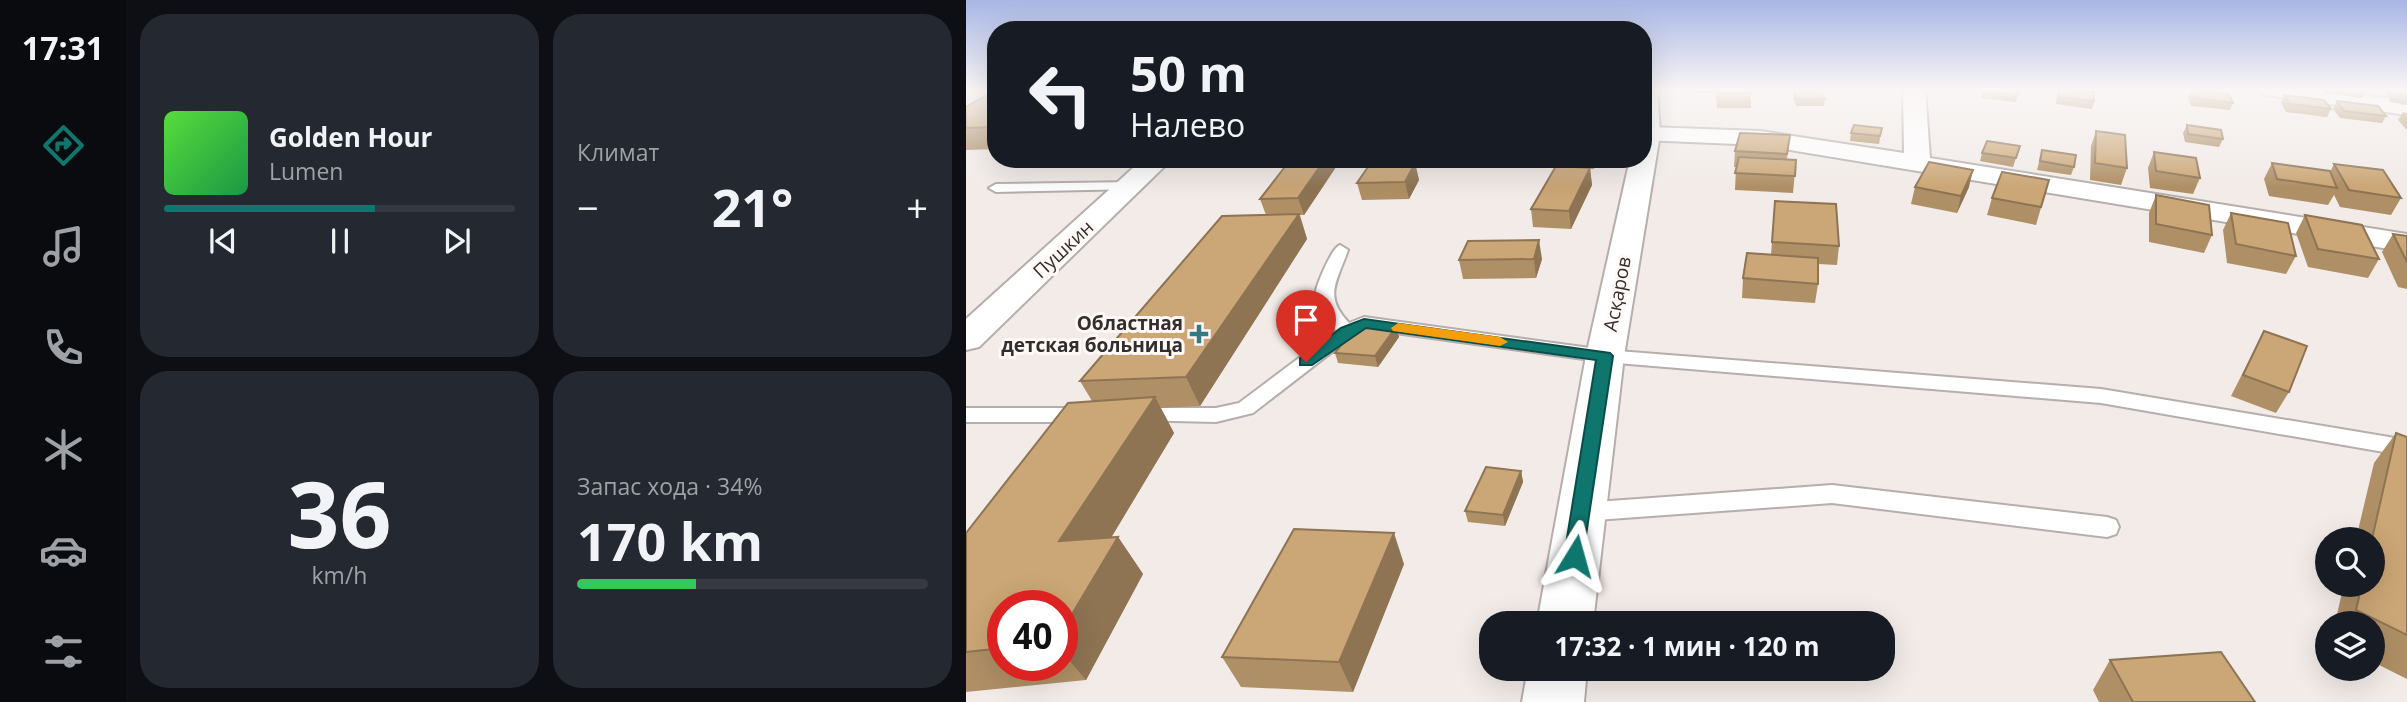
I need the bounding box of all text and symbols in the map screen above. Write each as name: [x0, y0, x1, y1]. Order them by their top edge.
text: 17:31: [22, 26, 104, 69]
text: 50 m: [1130, 40, 1247, 106]
icon: left: [1015, 49, 1106, 140]
text: Налево: [1130, 103, 1245, 146]
text: Golden Hour: [269, 119, 432, 155]
icon: directions: [39, 121, 88, 170]
text: Климат: [577, 136, 659, 168]
text: Lumen: [269, 155, 343, 187]
text: 21°: [712, 171, 793, 242]
text: −: [577, 181, 599, 233]
text: +: [906, 181, 928, 233]
street label: Пушкин: [1027, 214, 1099, 284]
icon: music: [39, 222, 88, 271]
icon: previous: [204, 222, 242, 260]
icon: pause: [321, 222, 359, 260]
icon: next: [438, 222, 476, 260]
street label: Асқаров: [1597, 254, 1637, 334]
pin: [1276, 290, 1336, 362]
icon: arrive: [1287, 301, 1325, 339]
place label: Областная детская больница: [1001, 310, 1183, 358]
icon: phone: [39, 323, 88, 372]
marker: Областная детская больница: [1189, 324, 1209, 344]
icon: climate: [39, 425, 88, 474]
text: 36: [287, 451, 392, 575]
text: Запас хода · 34%: [577, 470, 762, 502]
text: 170 km: [577, 505, 763, 576]
position arrow: [1538, 519, 1612, 593]
icon: car: [39, 526, 88, 575]
map controls: [2315, 527, 2385, 681]
button: search: [2315, 527, 2385, 597]
text: km/h: [312, 559, 367, 591]
speed limit sign: 40: [987, 590, 1078, 681]
button: layers: [2315, 611, 2385, 681]
icon: filters: [39, 627, 88, 676]
text: 17:32 · 1 мин · 120 m: [1554, 628, 1820, 664]

